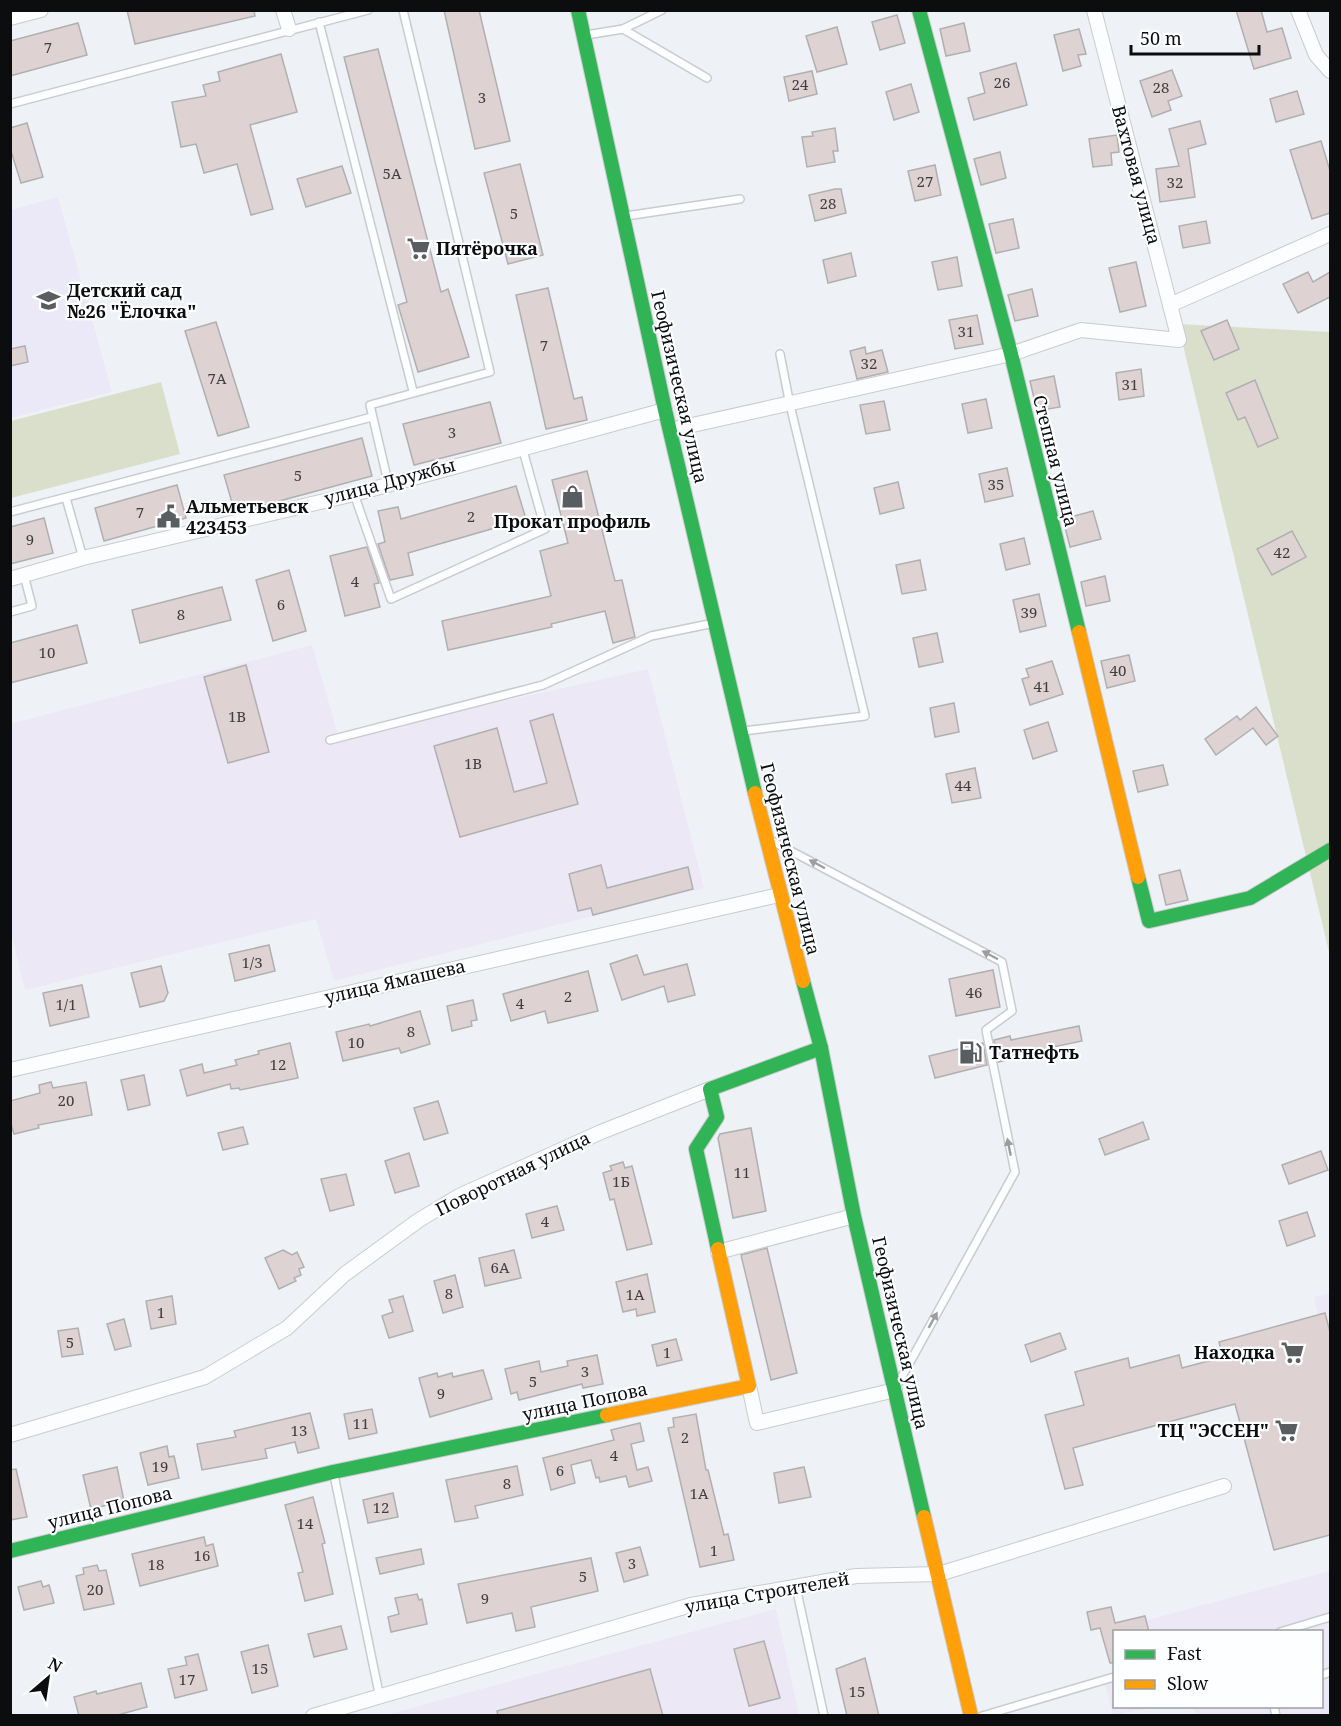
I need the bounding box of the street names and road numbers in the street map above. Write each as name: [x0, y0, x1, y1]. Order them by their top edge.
street label: Вахтовая улица: [1107, 103, 1167, 247]
street label: Геофизическая улица: [646, 288, 714, 486]
street label: Степная улица: [1028, 392, 1084, 529]
street label: улица Дружбы: [321, 452, 458, 510]
street label: Геофизическая улица: [755, 760, 826, 957]
street label: улица Ямашева: [322, 953, 468, 1009]
street label: Поворотная улица: [431, 1125, 594, 1221]
street label: Геофизическая улица: [867, 1234, 935, 1432]
street label: улица Попова: [520, 1376, 650, 1426]
street label: улица Попова: [45, 1480, 174, 1534]
street label: улица Строителей: [683, 1566, 851, 1618]

